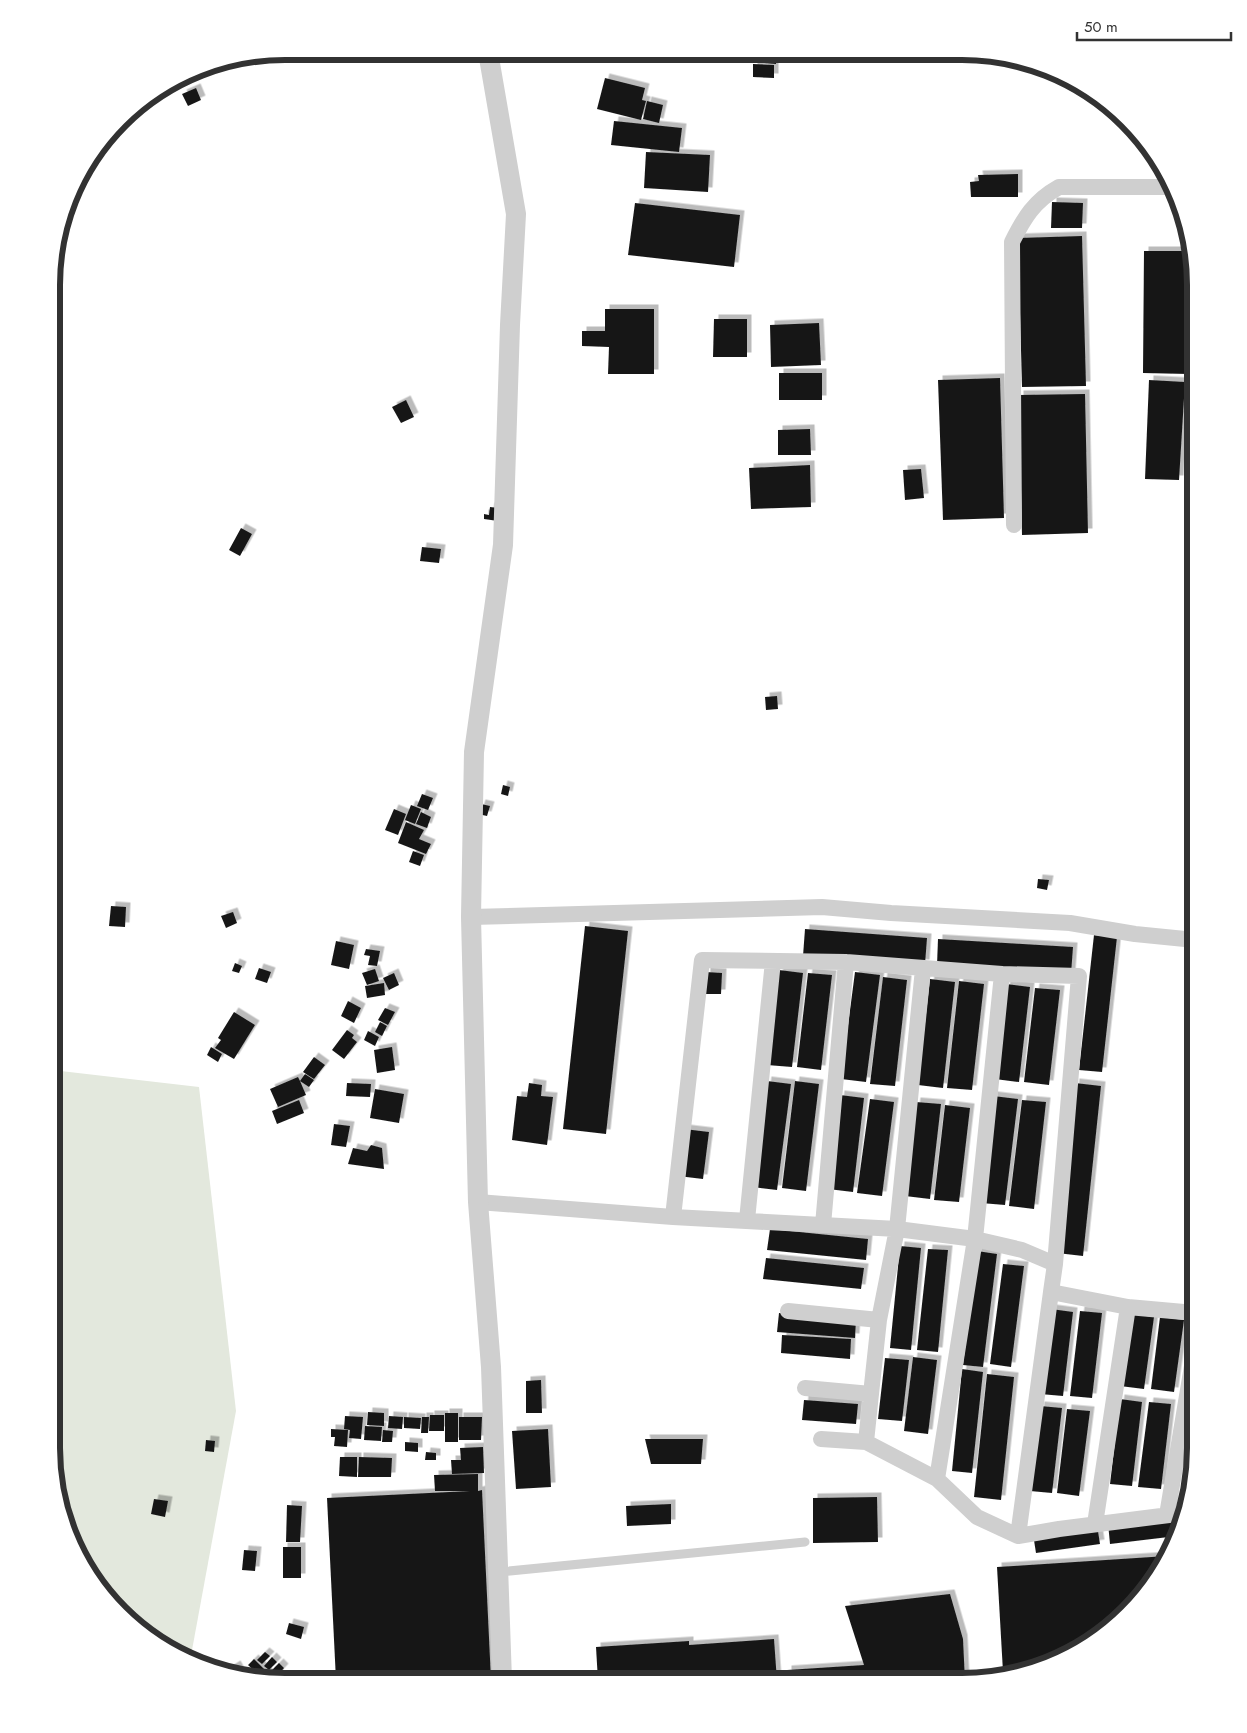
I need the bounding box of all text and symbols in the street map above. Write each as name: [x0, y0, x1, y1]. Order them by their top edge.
scale bar: [1077, 10, 1231, 42]
text: 50 m: [1084, 16, 1118, 38]

